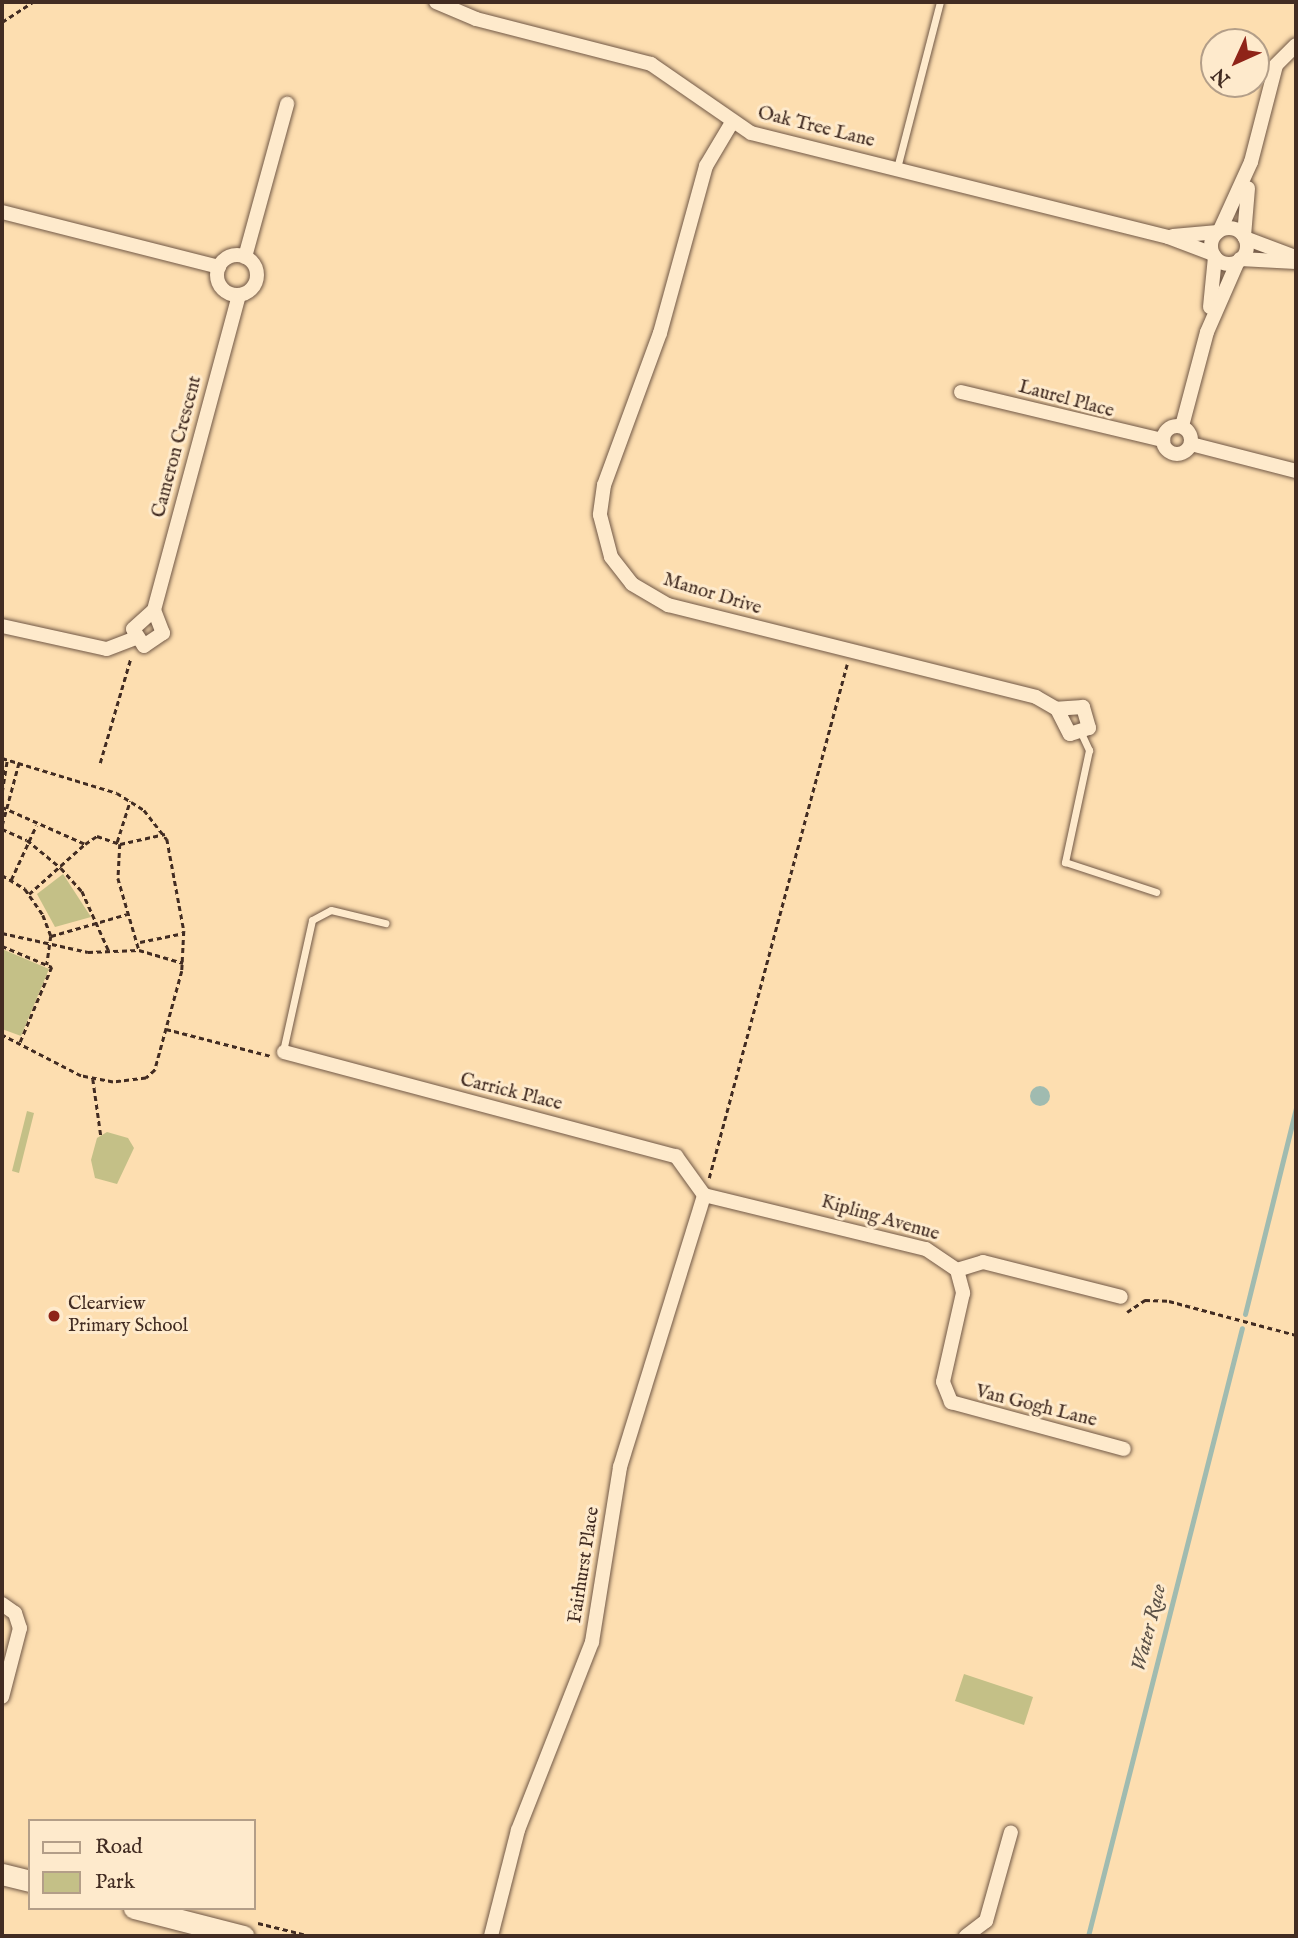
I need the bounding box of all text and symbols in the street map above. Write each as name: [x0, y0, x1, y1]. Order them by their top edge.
north arrow: [1200, 28, 1270, 98]
text: N: [1207, 62, 1236, 91]
street label: Oak Tree Lane: [755, 102, 877, 154]
street label: Cameron Crescent: [148, 374, 208, 520]
street label: Laurel Place: [1016, 376, 1116, 424]
street label: Manor Drive: [660, 569, 764, 621]
street label: Carrick Place: [458, 1069, 564, 1117]
street label: Kipling Avenue: [818, 1191, 942, 1247]
place label: Clearview Primary School: [68, 1294, 188, 1338]
marker: Clearview Primary School: [46, 1308, 62, 1324]
street label: Van Gogh Lane: [973, 1381, 1099, 1433]
street label: Fairhurst Place: [565, 1505, 605, 1625]
water label: Water Race: [1127, 1582, 1173, 1674]
legend: [28, 1819, 256, 1910]
text: Road: [95, 1834, 142, 1861]
text: Park: [95, 1869, 135, 1896]

